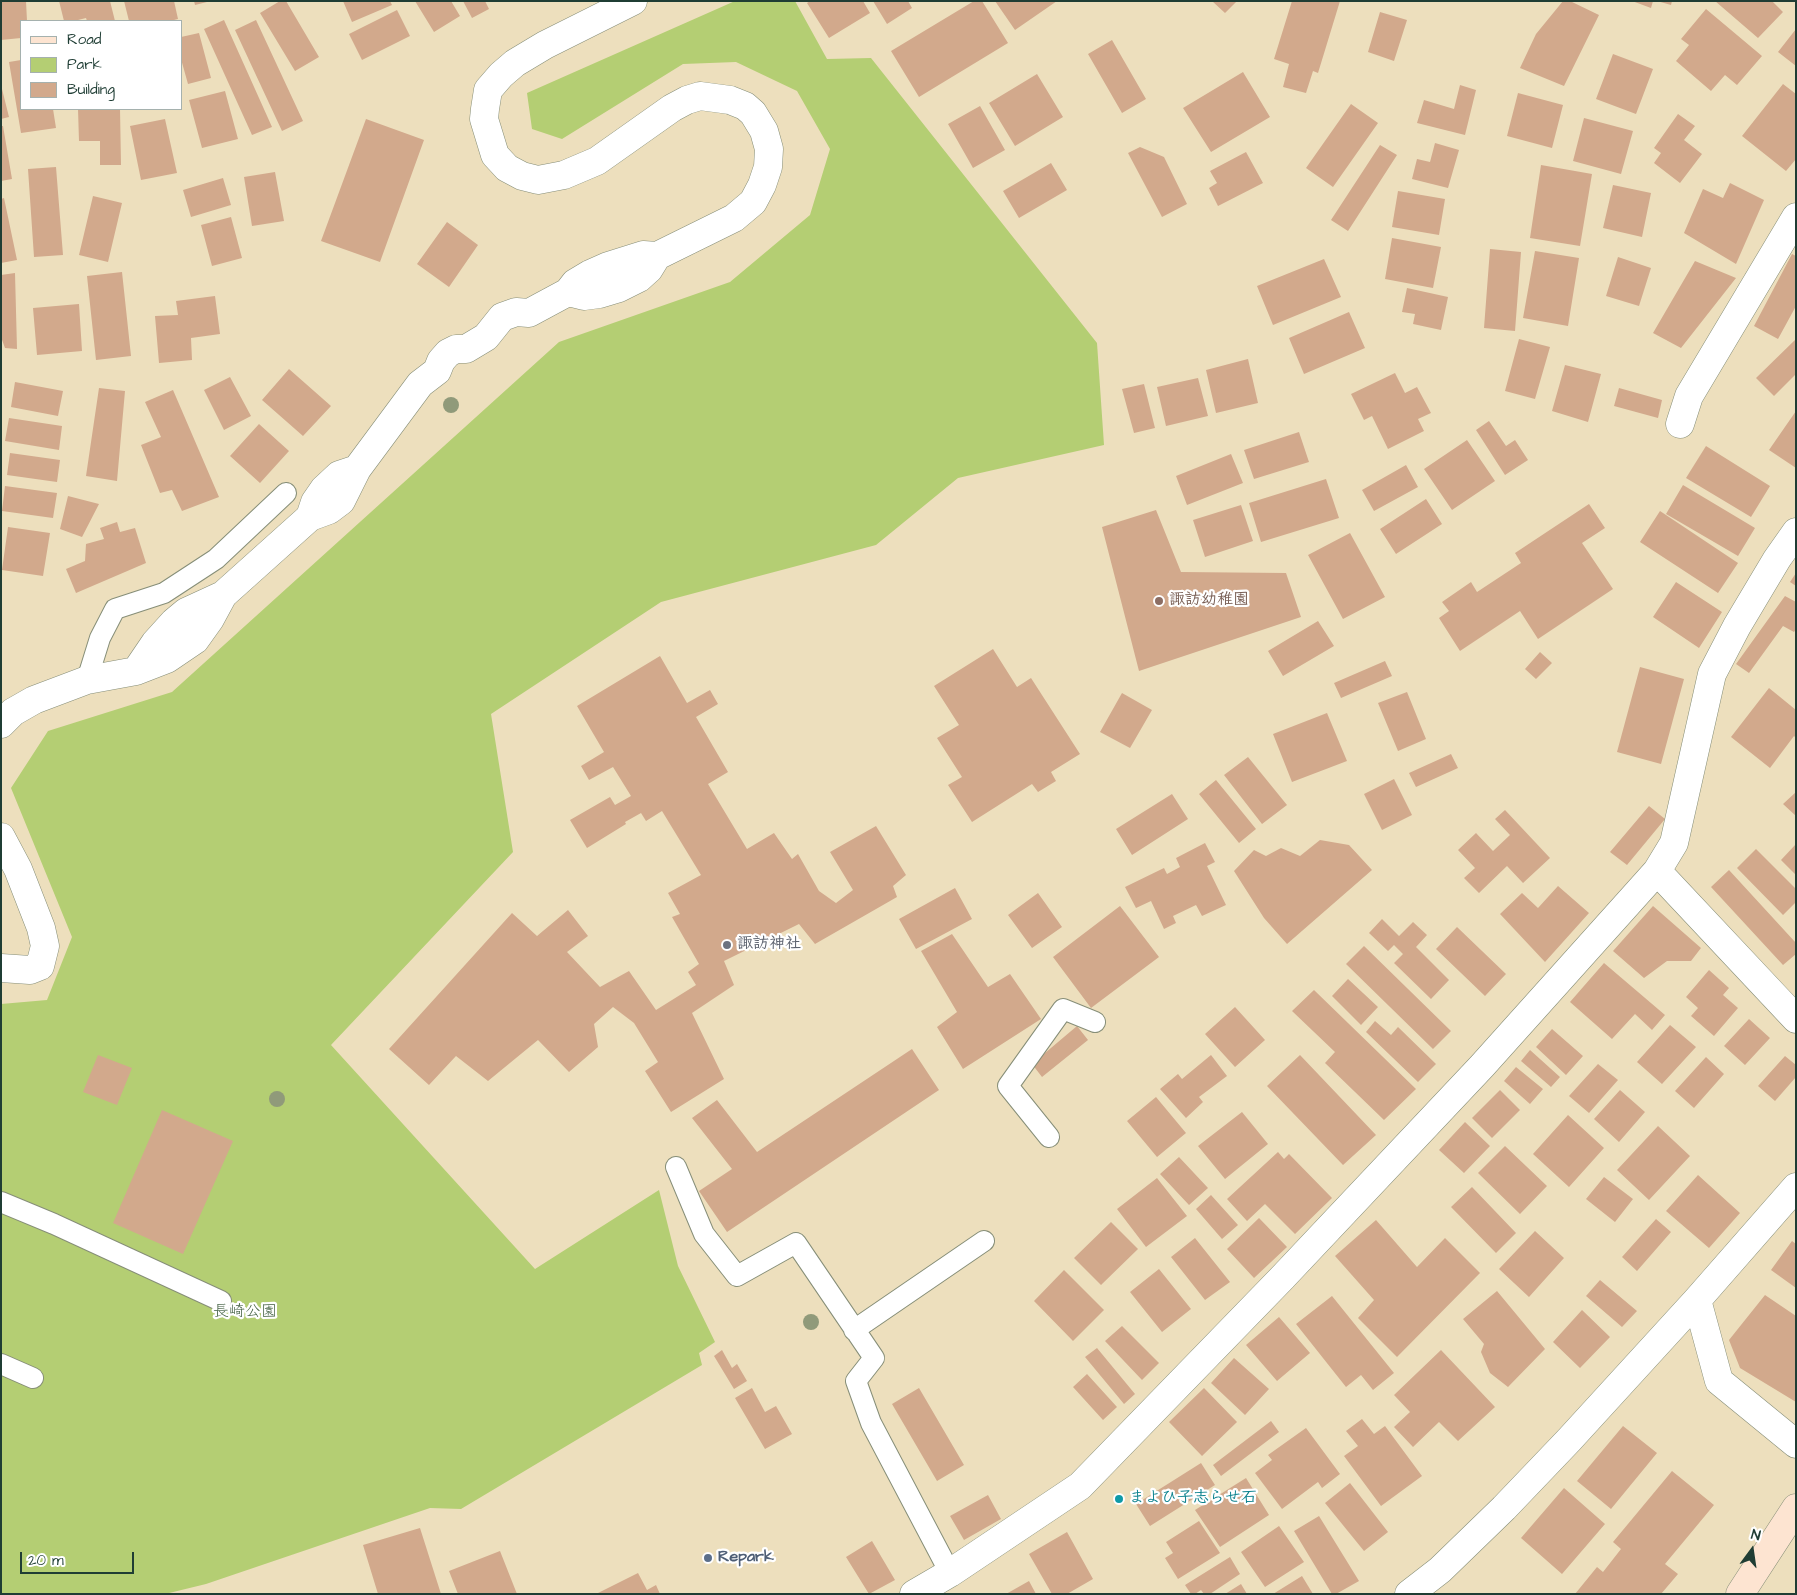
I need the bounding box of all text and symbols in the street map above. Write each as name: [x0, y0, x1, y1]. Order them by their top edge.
legend: [20, 20, 182, 110]
text: Road: [67, 29, 101, 50]
text: Park: [67, 54, 102, 75]
text: Building: [67, 79, 115, 100]
place label: 諏訪幼稚園: [1169, 591, 1249, 611]
marker: 諏訪幼稚園: [1153, 595, 1165, 607]
place label: 諏訪神社: [737, 935, 801, 955]
marker: 諏訪神社: [721, 939, 733, 951]
park label: 長崎公園: [213, 1303, 277, 1323]
place label: まよひ子志らせ石: [1129, 1489, 1257, 1509]
marker: まよひ子志らせ石: [1113, 1493, 1125, 1505]
north arrow: [1727, 1525, 1777, 1575]
text: N: [1749, 1525, 1762, 1546]
scale bar: [22, 1542, 136, 1574]
place label: Repark: [718, 1548, 774, 1568]
text: 20 m: [28, 1550, 64, 1571]
marker: Repark: [702, 1552, 714, 1564]

